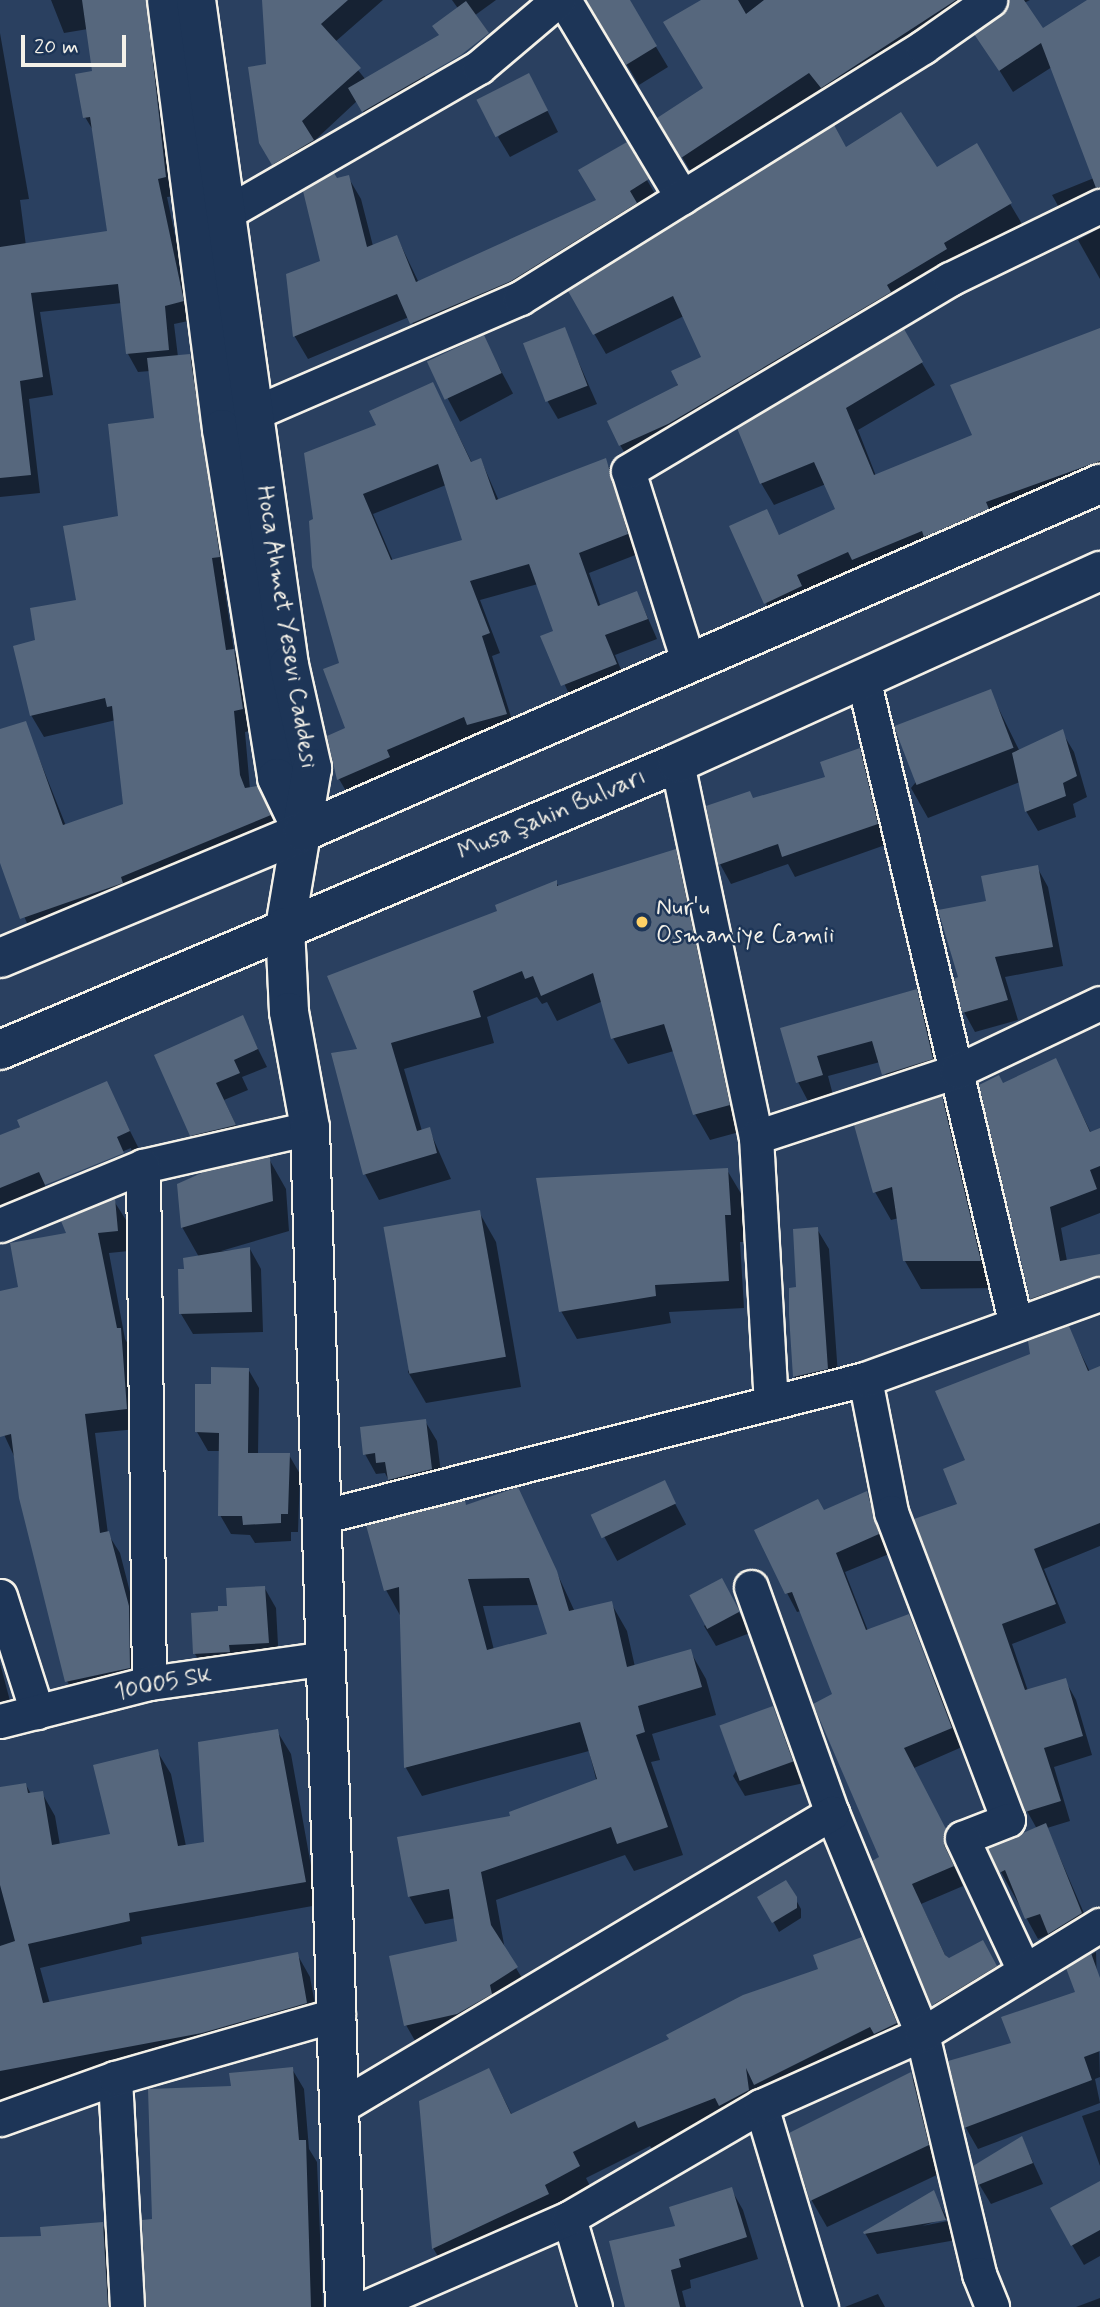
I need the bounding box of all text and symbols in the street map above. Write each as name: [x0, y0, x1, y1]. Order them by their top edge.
scale bar: [24, 21, 130, 65]
text: 20 m: [34, 33, 79, 61]
street label: Hoca Ahmet Yesevi Caddesi: [249, 483, 323, 771]
street label: Musa Şahin Bulvarı: [457, 764, 647, 866]
place label: Nur'u Osmaniye Camii: [656, 894, 835, 950]
marker: Nur'u Osmaniye Camii: [634, 914, 650, 930]
street label: 10005 Sk: [112, 1660, 214, 1708]

